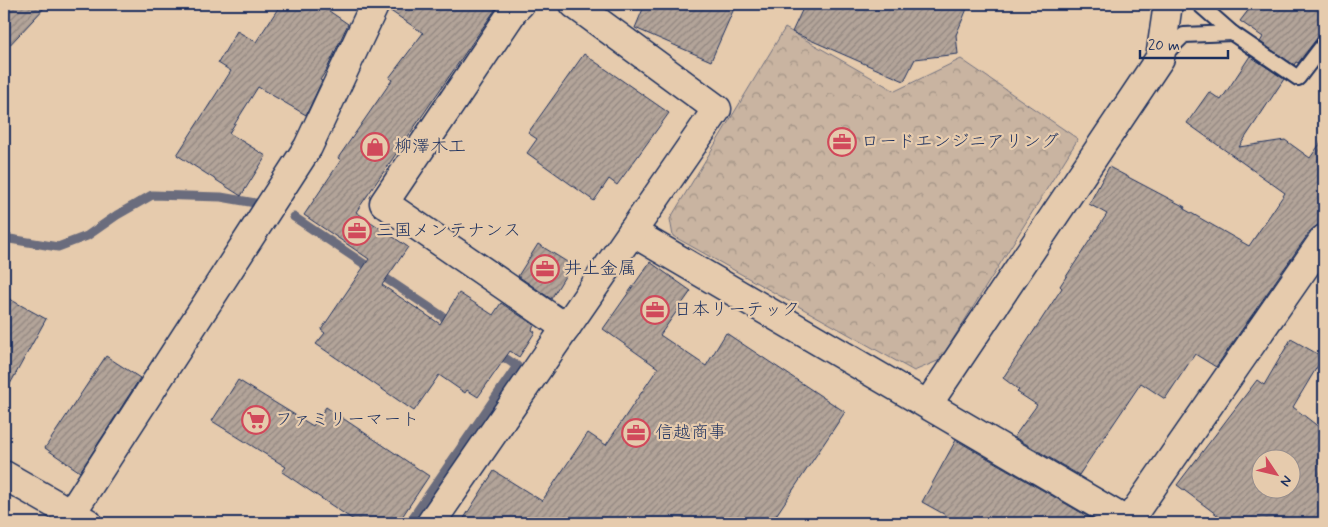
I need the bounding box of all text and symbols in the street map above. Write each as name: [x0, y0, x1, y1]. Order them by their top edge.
scale bar: [1140, 28, 1228, 60]
text: 20 m: [1148, 36, 1180, 56]
office icon: ロードエンジニアリング: [827, 127, 857, 157]
place label: ロードエンジニアリング: [861, 130, 1059, 154]
shop icon: 柳澤木工: [360, 132, 390, 162]
place label: 柳澤木工: [394, 135, 466, 159]
office icon: 三国メンテナンス: [342, 216, 372, 246]
place label: 三国メンテナンス: [376, 219, 521, 243]
office icon: 井上金属: [530, 254, 560, 284]
place label: 井上金属: [564, 257, 636, 281]
office icon: 日本リーテック: [640, 295, 670, 325]
place label: 日本リーテック: [674, 298, 800, 322]
supermarket icon: ファミリーマート: [241, 405, 271, 435]
place label: ファミリーマート: [275, 408, 419, 432]
office icon: 信越商事: [621, 418, 651, 448]
place label: 信越商事: [655, 421, 727, 445]
north arrow: [1250, 450, 1300, 500]
text: N: [1276, 472, 1296, 490]

